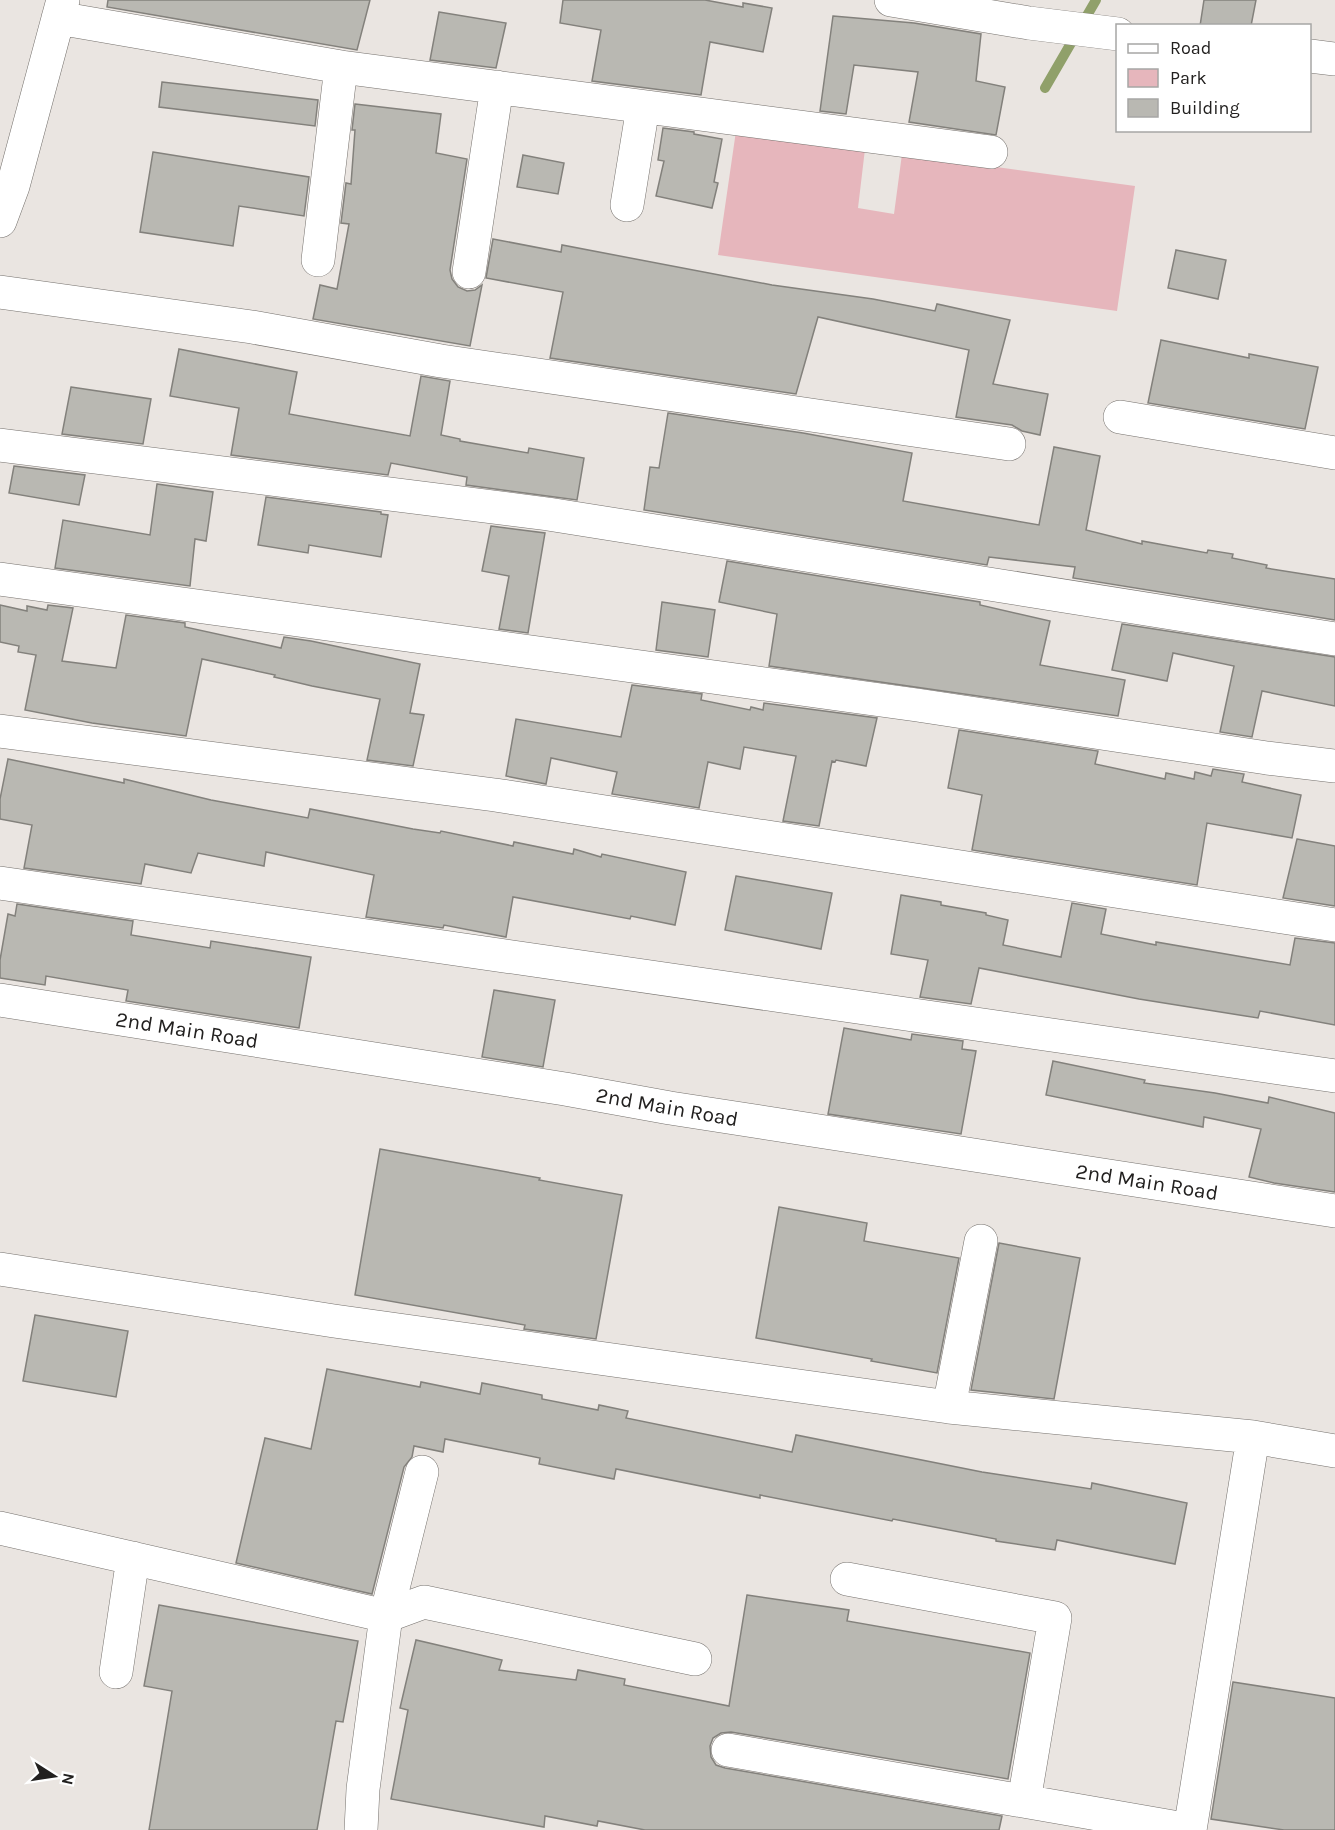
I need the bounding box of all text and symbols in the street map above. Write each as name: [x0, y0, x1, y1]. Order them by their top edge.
legend: [1116, 24, 1311, 132]
text: Road: [1170, 37, 1211, 59]
text: Park: [1170, 67, 1207, 89]
text: Building: [1170, 97, 1240, 119]
street label: 2nd Main Road: [114, 1007, 260, 1053]
street label: 2nd Main Road: [594, 1083, 740, 1131]
street label: 2nd Main Road: [1074, 1159, 1220, 1205]
north arrow: [24, 1746, 84, 1806]
text: N: [58, 1771, 79, 1787]

